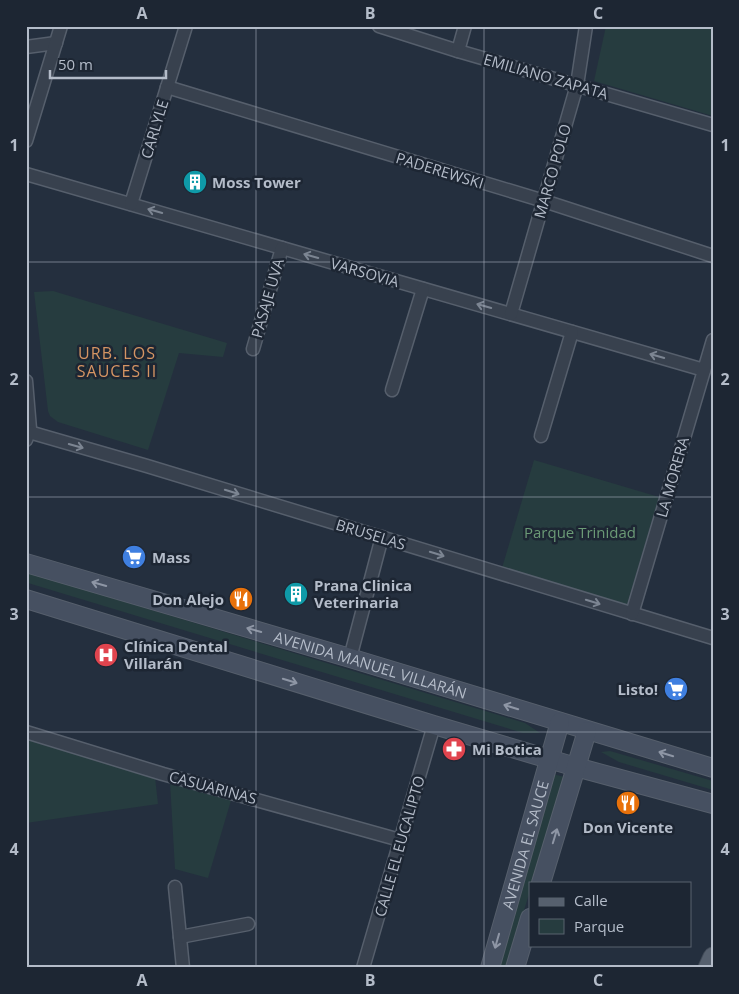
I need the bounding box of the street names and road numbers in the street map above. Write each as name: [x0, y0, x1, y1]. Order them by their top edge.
street label: EMILIANO ZAPATA: [481, 49, 611, 103]
street label: CARLYLE: [136, 97, 172, 161]
street label: MARCO POLO: [529, 121, 575, 221]
street label: PADEREWSKI: [394, 147, 486, 193]
street label: VARSOVIA: [329, 253, 402, 291]
street label: PASAJE UVA: [246, 255, 288, 340]
street label: LA MORERA: [651, 434, 693, 520]
street label: BRUSELAS: [334, 514, 408, 554]
street label: AVENIDA MANUEL VILLARÁN: [272, 626, 469, 703]
street label: CASUARINAS: [167, 766, 259, 808]
street label: CALLE EL EUCALIPTO: [369, 773, 429, 919]
street label: AVENIDA EL SAUCE: [497, 778, 553, 912]

